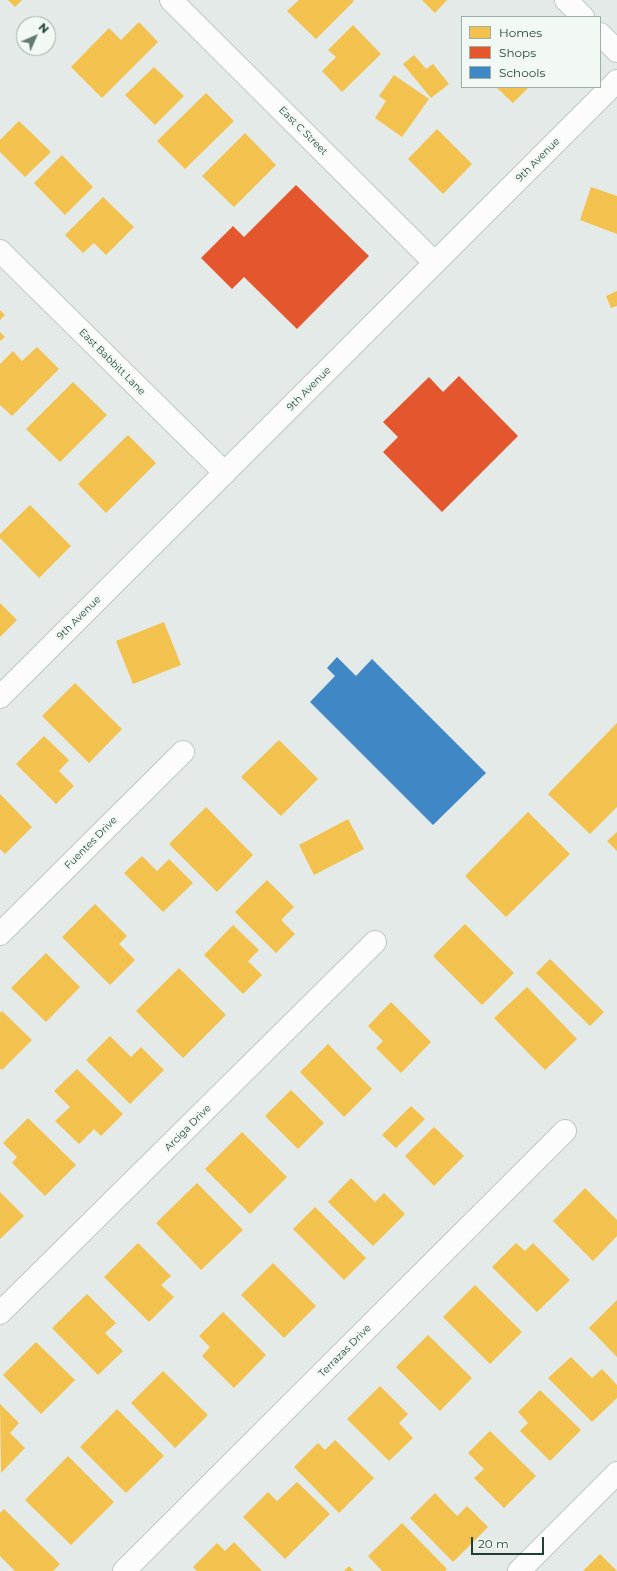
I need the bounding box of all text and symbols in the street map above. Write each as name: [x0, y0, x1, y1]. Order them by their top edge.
north arrow: [16, 16, 56, 56]
legend: [461, 16, 601, 88]
text: N: [36, 20, 52, 36]
text: Homes: [499, 25, 542, 40]
text: Shops: [499, 45, 536, 60]
text: Schools: [499, 65, 545, 80]
street label: East C Street: [276, 104, 330, 158]
street label: 9th Avenue: [513, 135, 563, 185]
street label: East Babbitt Lane: [76, 326, 148, 398]
street label: 9th Avenue: [284, 364, 334, 414]
street label: 9th Avenue: [54, 593, 104, 643]
street label: Fuentes Drive: [62, 814, 120, 872]
street label: Arciga Drive: [162, 1102, 214, 1154]
street label: Terrazas Drive: [316, 1322, 374, 1380]
scale bar: [473, 1529, 546, 1555]
text: 20 m: [478, 1536, 509, 1551]

